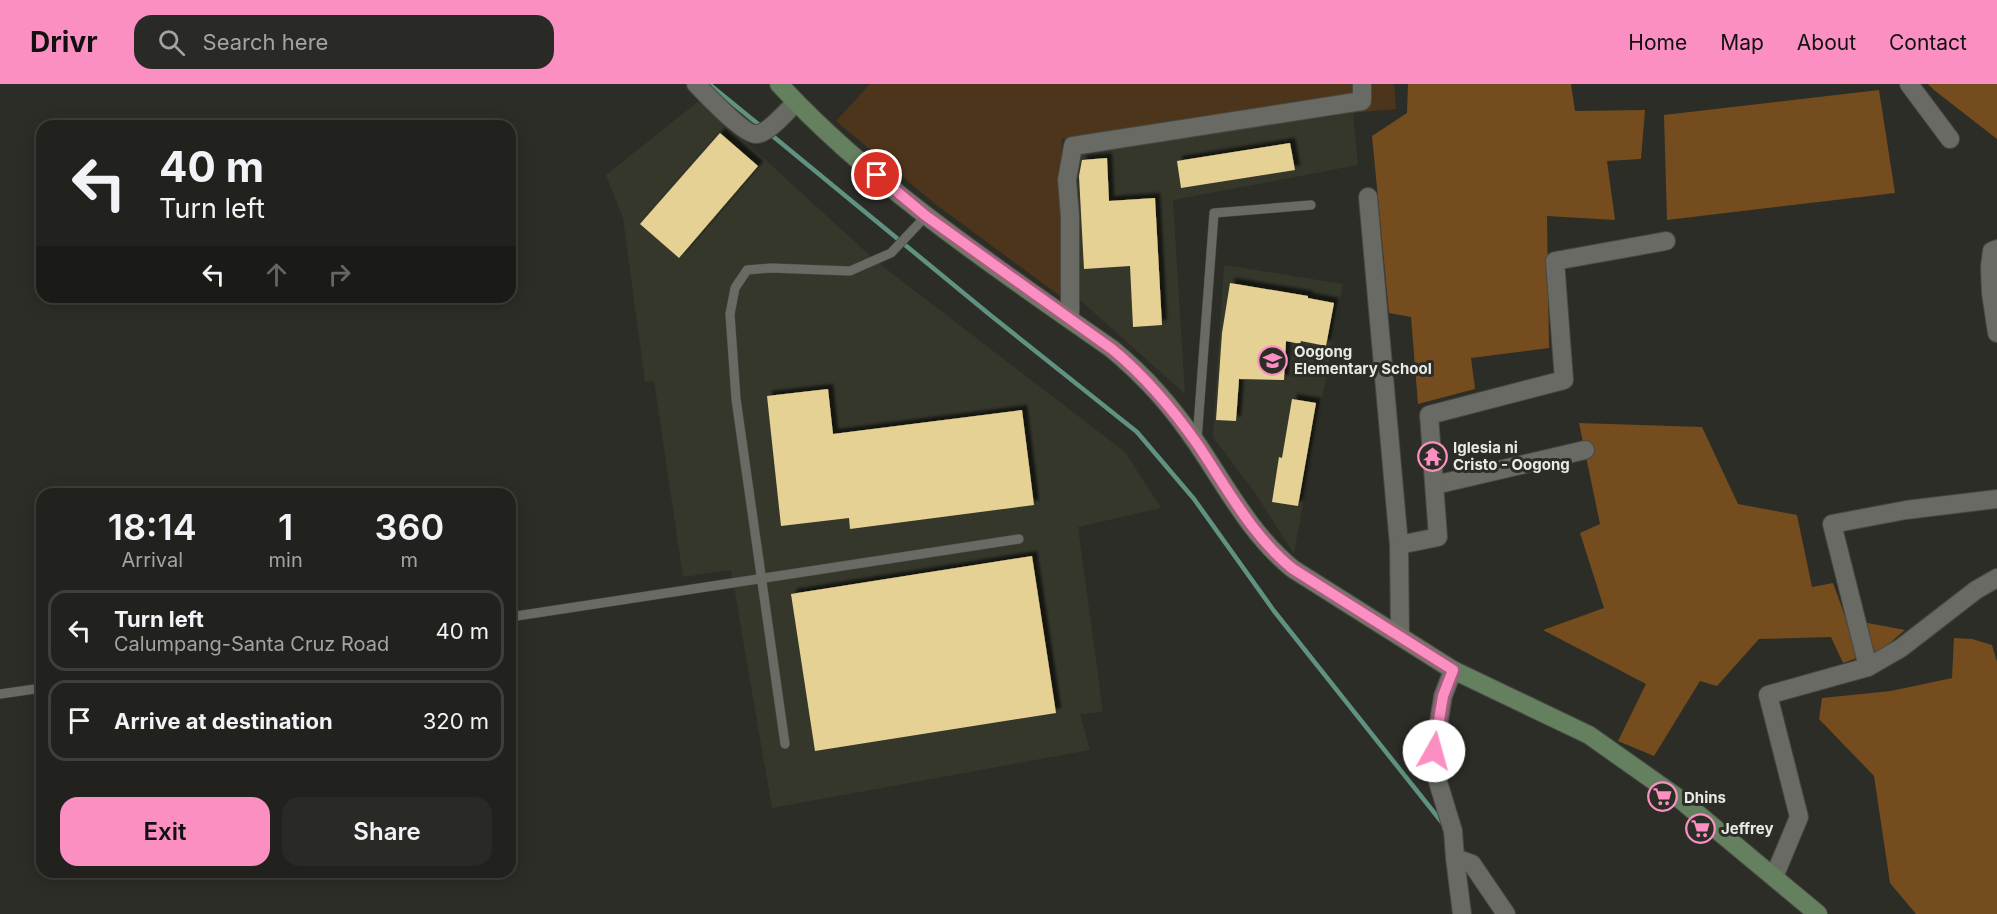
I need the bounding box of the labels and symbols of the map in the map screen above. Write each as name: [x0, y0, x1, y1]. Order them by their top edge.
pin: [851, 149, 902, 200]
place label: Oogong Elementary School: [1294, 342, 1432, 378]
school or university icon: Oogong Elementary School: [1257, 344, 1289, 376]
place label: Iglesia ni Cristo - Oogong: [1453, 438, 1570, 474]
temple icon: Iglesia ni Cristo - Oogong: [1416, 440, 1448, 472]
position arrow: [1402, 719, 1466, 783]
supermarket icon: Dhins: [1647, 781, 1679, 813]
place label: Dhins: [1684, 788, 1726, 807]
supermarket icon: Jeffrey: [1684, 812, 1716, 844]
place label: Jeffrey: [1721, 819, 1773, 838]

